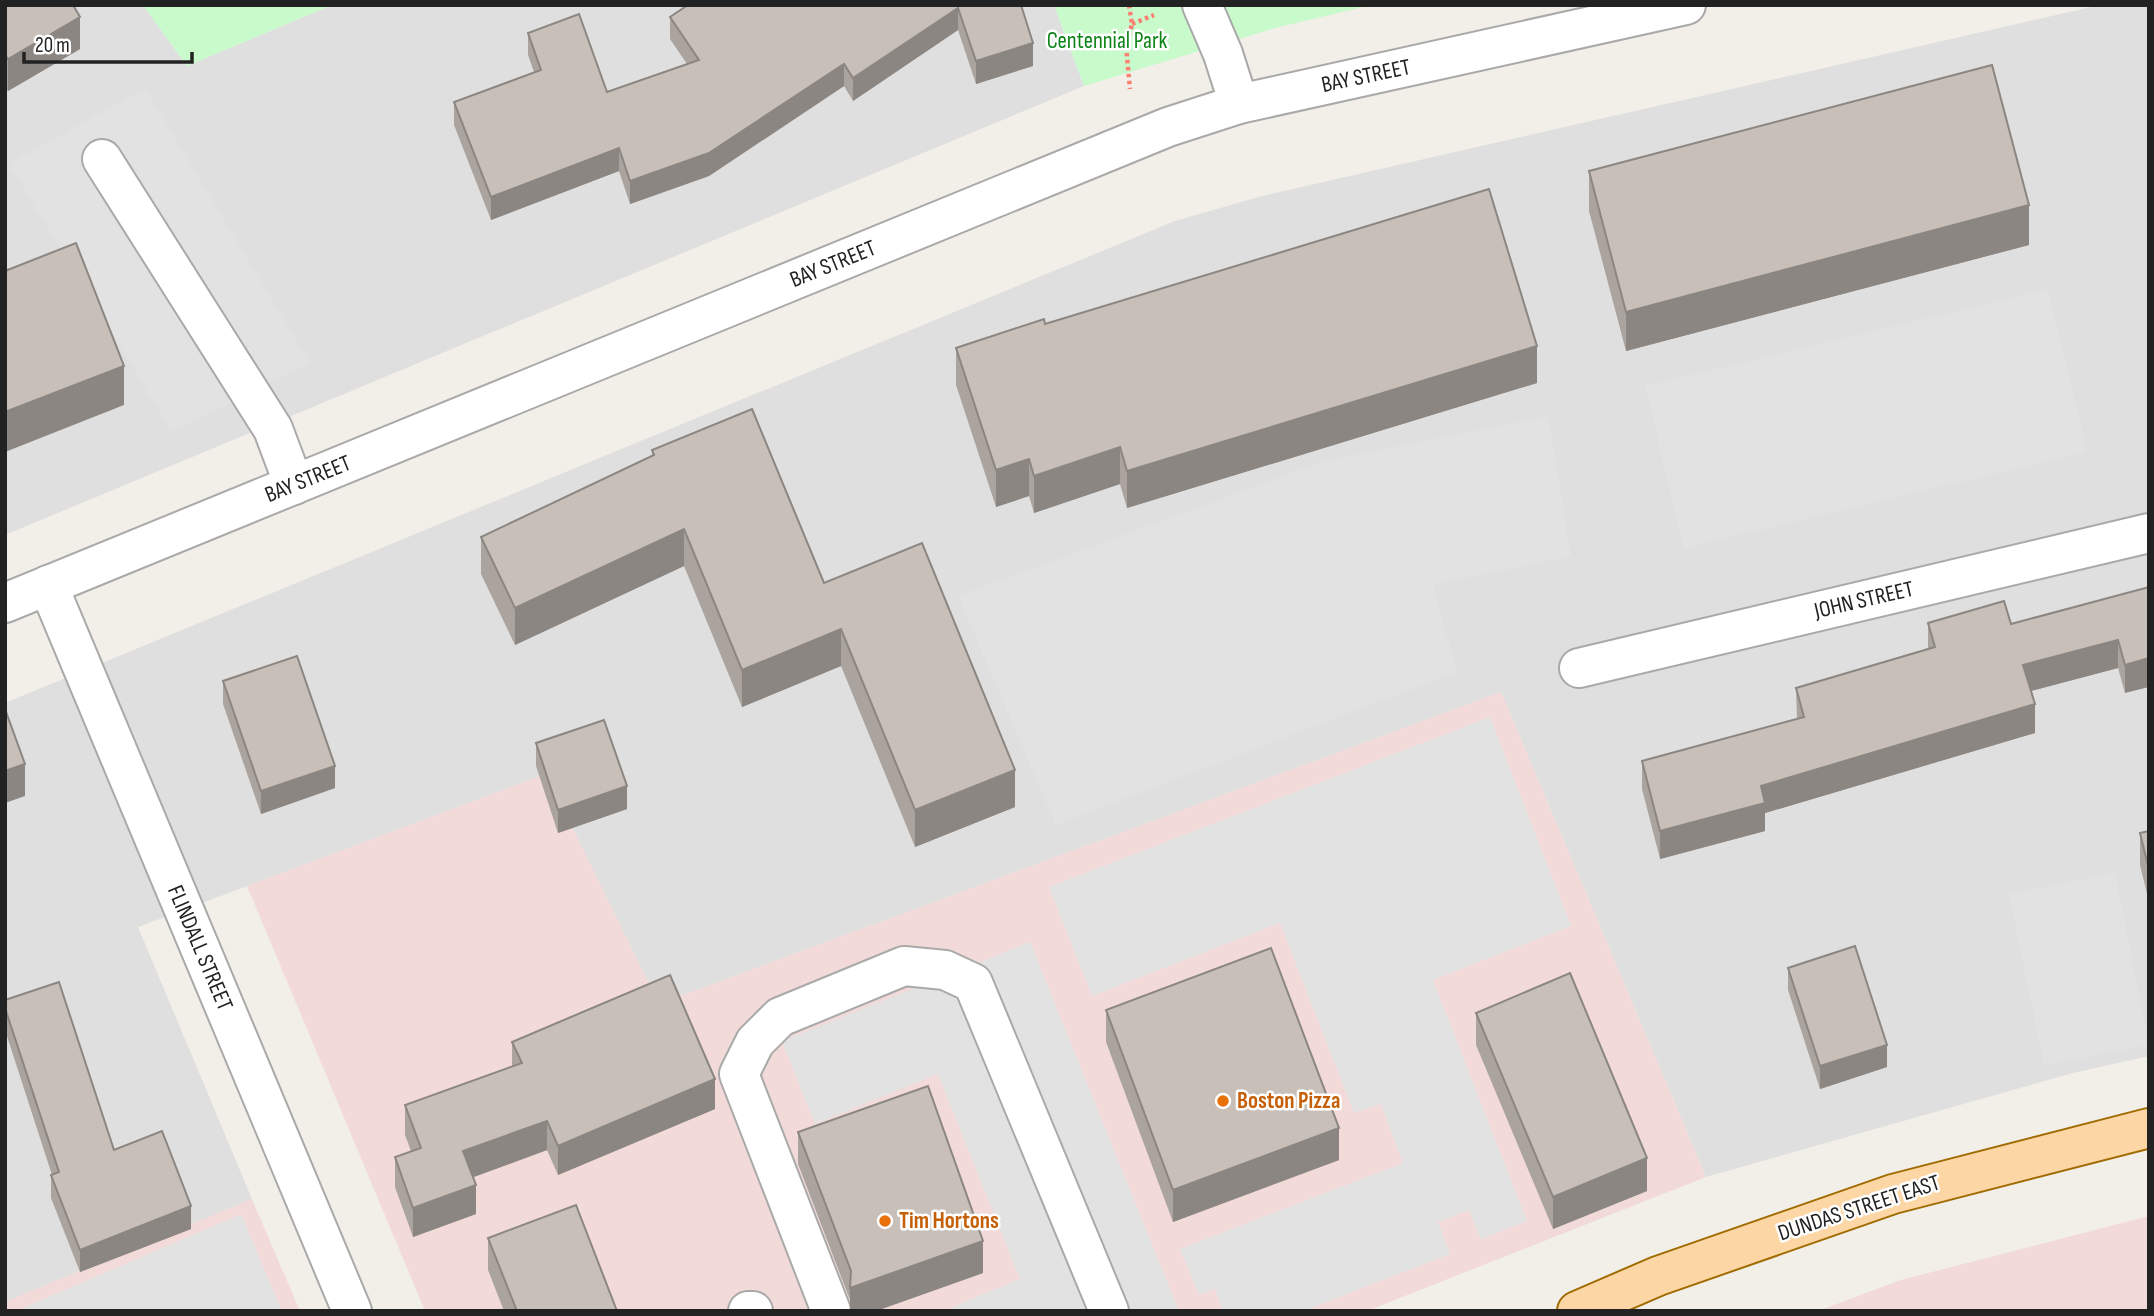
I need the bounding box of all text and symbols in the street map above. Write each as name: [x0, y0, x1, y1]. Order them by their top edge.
scale bar: [24, 21, 192, 65]
park label: Centennial Park: [1047, 27, 1168, 55]
text: 20 m: [35, 33, 70, 58]
street label: BAY STREET: [1319, 53, 1413, 99]
street label: BAY STREET: [786, 234, 880, 294]
street label: BAY STREET: [261, 449, 355, 509]
street label: JOHN STREET: [1811, 575, 1916, 625]
street label: FLINDALL STREET: [161, 881, 239, 1015]
place label: Boston Pizza: [1237, 1087, 1340, 1115]
marker: Boston Pizza: [1215, 1093, 1231, 1109]
street label: DUNDAS STREET EAST: [1775, 1169, 1943, 1247]
place label: Tim Hortons: [899, 1207, 999, 1235]
marker: Tim Hortons: [877, 1213, 893, 1229]

